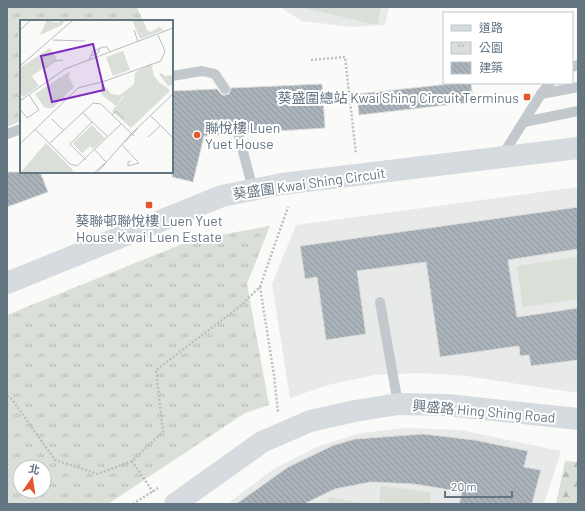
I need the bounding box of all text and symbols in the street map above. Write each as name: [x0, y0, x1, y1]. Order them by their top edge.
legend: [443, 12, 573, 84]
inset map: [20, 20, 173, 173]
text: 道路: [479, 20, 503, 34]
text: 公園: [479, 40, 503, 54]
text: 建築: [479, 60, 503, 74]
place label: 葵盛圍總站 Kwai Shing Circuit Terminus: [278, 89, 519, 106]
marker: 葵盛圍總站 Kwai Shing Circuit Terminus: [522, 92, 532, 102]
place label: 聯悅樓 Luen Yuet House: [205, 119, 280, 152]
marker: 聯悅樓 Luen Yuet House: [192, 130, 202, 140]
street label: 葵盛圍 Kwai Shing Circuit: [231, 164, 387, 202]
marker: 葵聯邨聯悅樓 Luen Yuet House Kwai Luen Estate: [144, 200, 154, 210]
place label: 葵聯邨聯悅樓 Luen Yuet House Kwai Luen Estate: [75, 212, 223, 245]
street label: 興盛路 Hing Shing Road: [412, 396, 556, 426]
north arrow: [12, 459, 52, 499]
text: 北: [28, 461, 41, 476]
scale bar: [445, 473, 512, 499]
text: 20 m: [451, 479, 477, 493]

